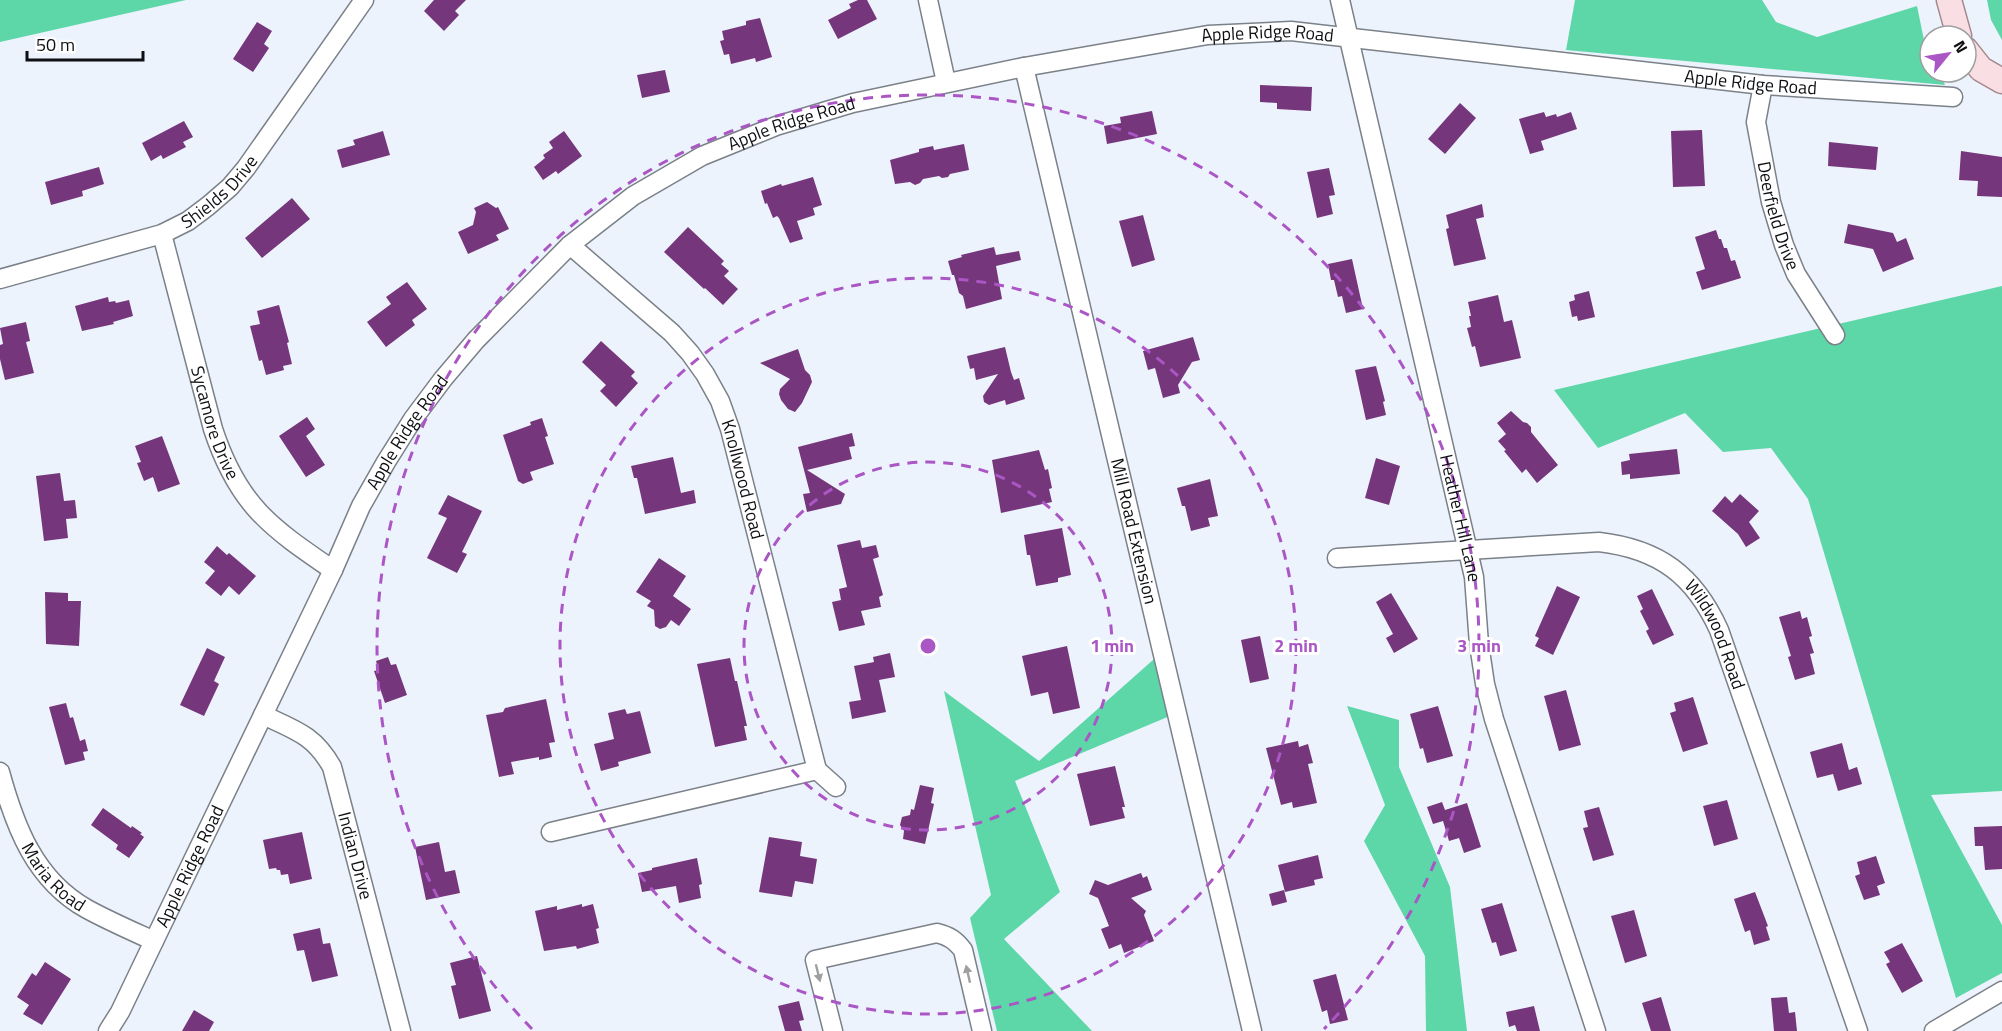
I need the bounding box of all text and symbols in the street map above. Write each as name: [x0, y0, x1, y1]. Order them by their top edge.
street label: Apple Ridge Road: [1199, 17, 1335, 49]
scale bar: [27, 24, 142, 62]
north arrow: [1918, 24, 1978, 84]
text: 50 m: [36, 31, 75, 58]
text: N: [1948, 36, 1974, 57]
street label: Apple Ridge Road: [1683, 62, 1818, 101]
street label: Apple Ridge Road: [724, 89, 858, 157]
street label: Shields Drive: [176, 149, 264, 235]
street label: Deerfield Drive: [1751, 159, 1807, 274]
street label: Sycamore Drive: [184, 363, 246, 484]
street label: Apple Ridge Road: [359, 369, 455, 495]
street label: Knollwood Road: [715, 415, 772, 542]
street label: Heather Hill Lane: [1433, 452, 1488, 583]
street label: Mill Road Extension: [1104, 455, 1165, 607]
street label: Wildwood Road: [1678, 573, 1753, 693]
text: 1 min: [1090, 632, 1134, 659]
text: 2 min: [1274, 632, 1318, 659]
text: 3 min: [1457, 632, 1501, 659]
centre of rings: [918, 636, 938, 656]
street label: Apple Ridge Road: [149, 800, 231, 932]
street label: Indian Drive: [331, 809, 380, 902]
street label: Maria Road: [15, 837, 91, 918]
one-way arrow: [814, 964, 824, 982]
one-way arrow: [963, 965, 973, 983]

